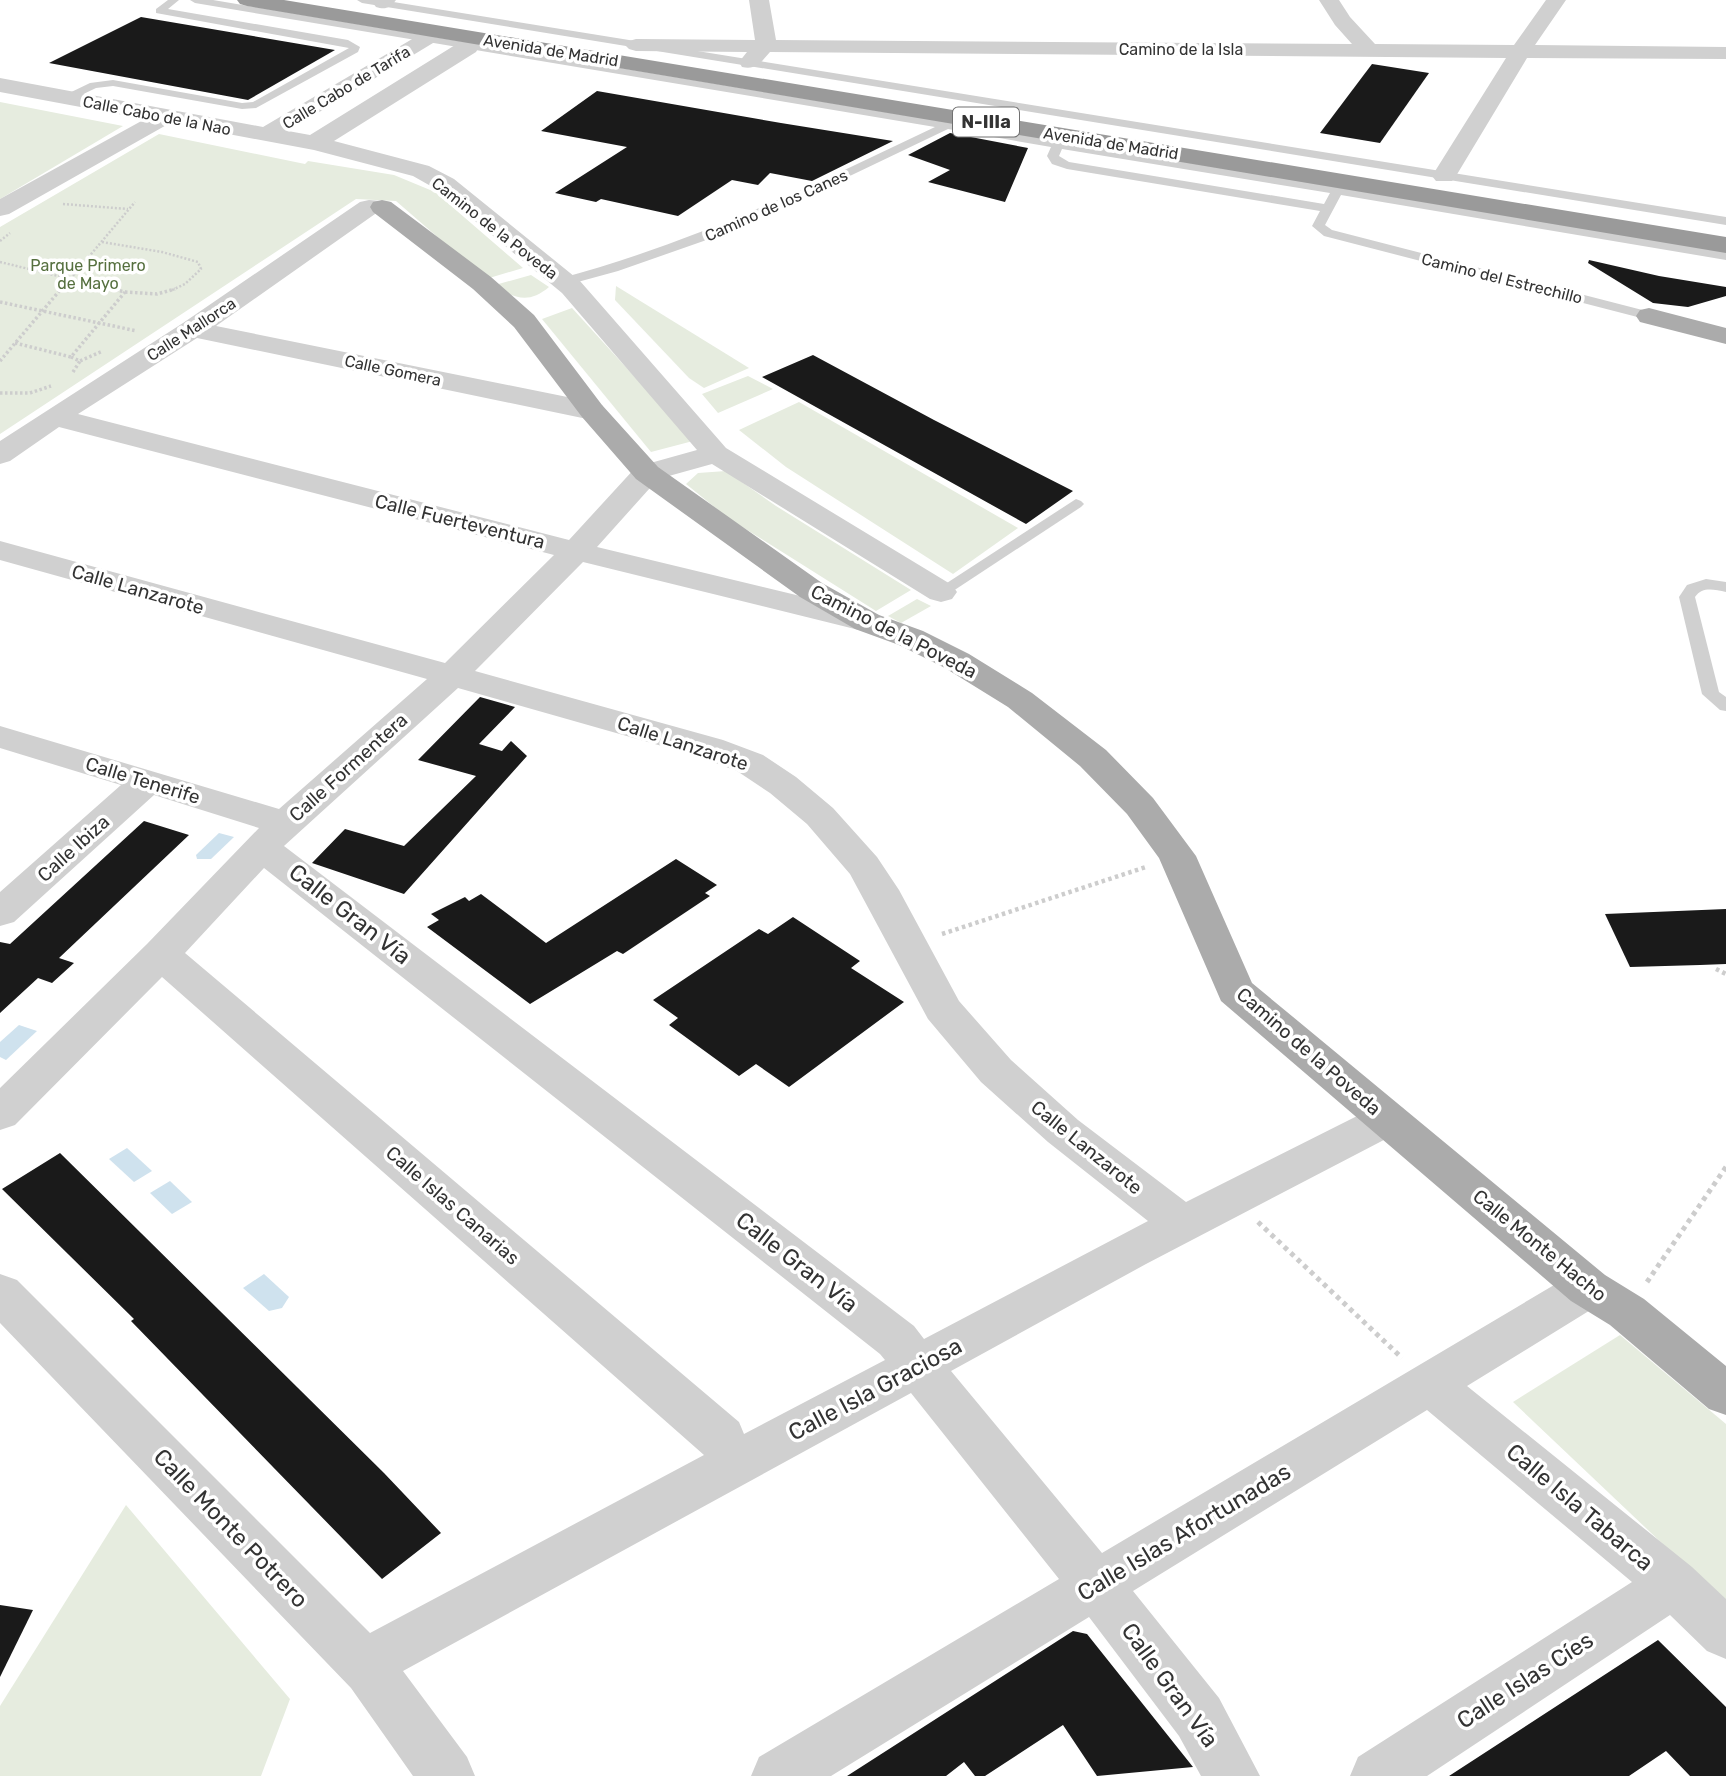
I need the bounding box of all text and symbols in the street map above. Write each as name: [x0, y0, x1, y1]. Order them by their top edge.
street label: Avenida de Madrid: [482, 30, 620, 71]
street label: Camino de la Isla: [1119, 40, 1243, 59]
street label: Calle Cabo de Tarifa: [279, 42, 414, 133]
street label: Calle Cabo de la Nao: [81, 92, 233, 139]
road number: N-IIIa: [953, 107, 1019, 136]
street label: Avenida de Madrid: [1042, 123, 1180, 164]
street label: Camino de los Canes: [702, 165, 851, 246]
street label: Camino de la Poveda: [428, 173, 561, 283]
street label: Camino del Estrechillo: [1419, 249, 1584, 308]
park label: Parque Primero de Mayo: [30, 256, 146, 293]
street label: Calle Mallorca: [143, 294, 239, 365]
street label: Calle Gomera: [343, 351, 443, 390]
street label: Calle Fuerteventura: [373, 489, 547, 554]
street label: Calle Lanzarote: [69, 560, 207, 619]
street label: Camino de la Poveda: [807, 580, 981, 683]
street label: Calle Formentera: [284, 708, 412, 827]
street label: Calle Lanzarote: [614, 711, 751, 775]
street label: Calle Tenerife: [83, 752, 203, 809]
street label: Calle Ibiza: [33, 810, 114, 887]
street label: Calle Gran Vía: [284, 858, 416, 970]
street label: Camino de la Poveda: [1232, 983, 1385, 1120]
street label: Calle Lanzarote: [1026, 1096, 1147, 1199]
street label: Calle Islas Canarias: [381, 1141, 524, 1270]
street label: Calle Monte Hacho: [1468, 1185, 1611, 1306]
street label: Calle Gran Vía: [731, 1206, 863, 1318]
street label: Calle Isla Graciosa: [783, 1331, 967, 1447]
street label: Calle Isla Tabarca: [1501, 1437, 1659, 1577]
street label: Calle Monte Potrero: [148, 1443, 314, 1613]
street label: Calle Islas Afortunadas: [1072, 1457, 1296, 1607]
street label: Calle Gran Vía: [1116, 1617, 1224, 1753]
street label: Calle Islas Cíes: [1452, 1626, 1598, 1734]

